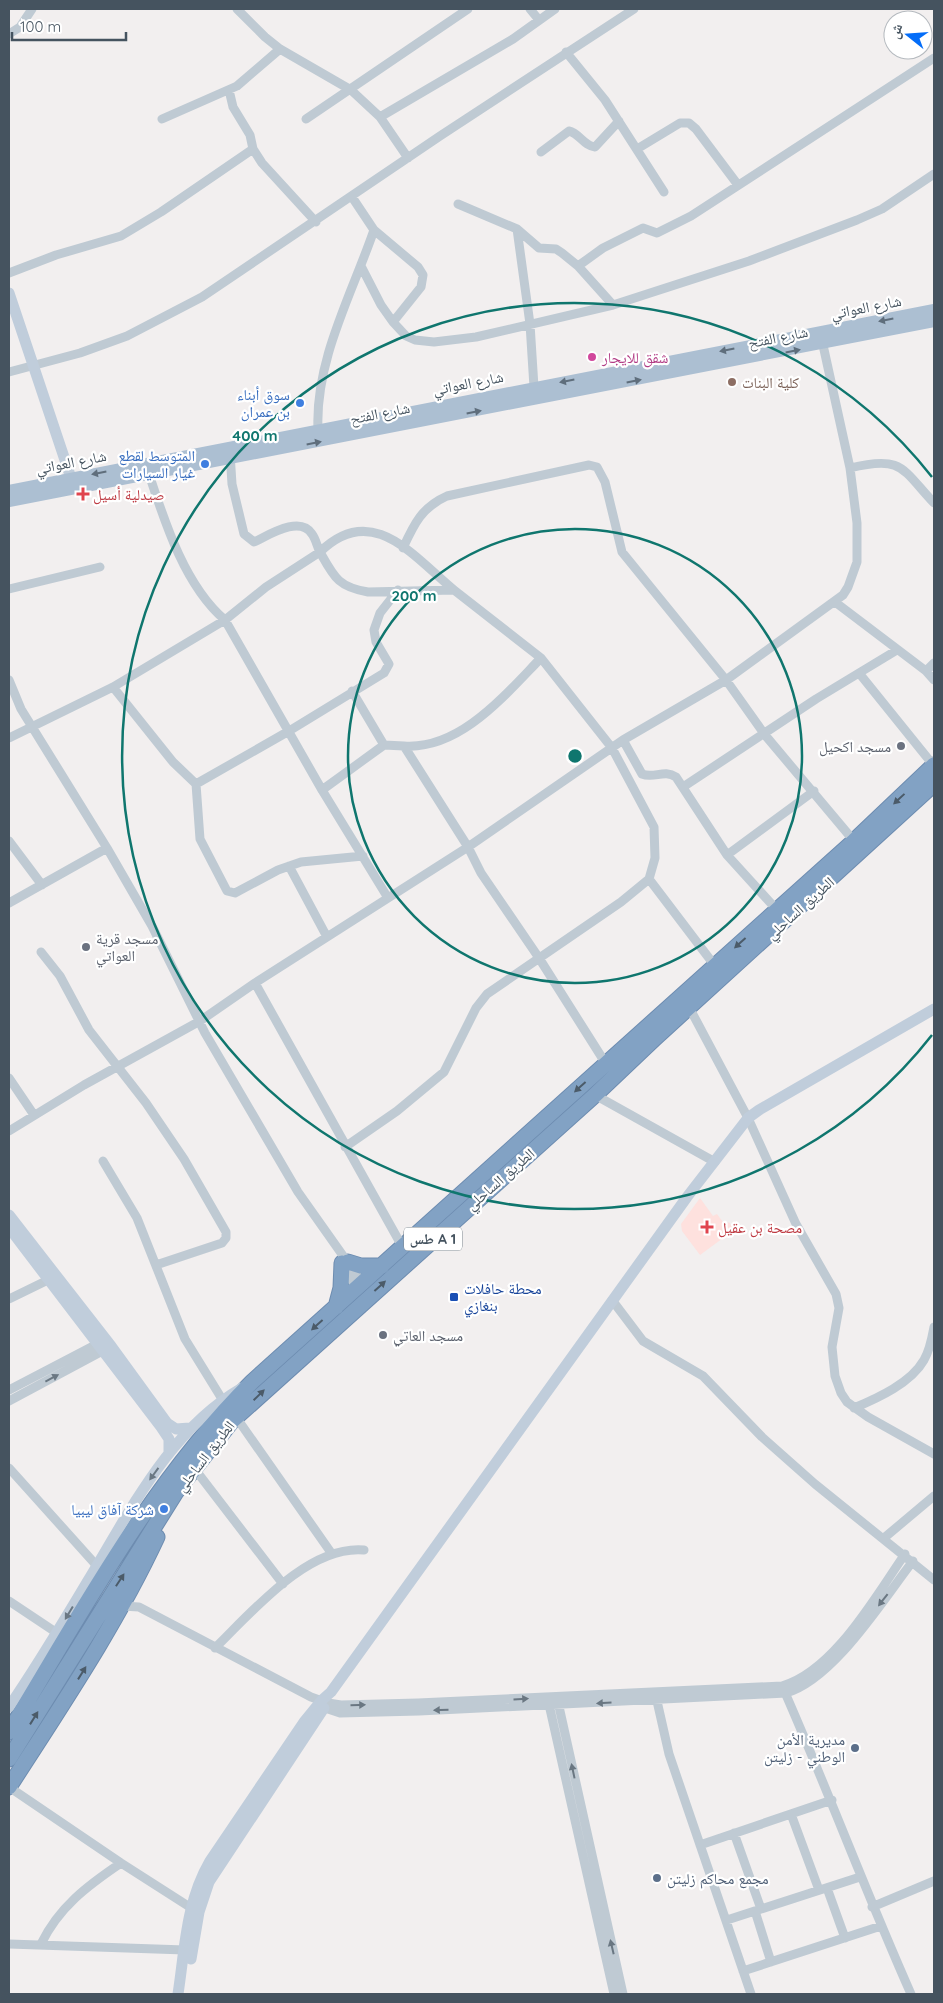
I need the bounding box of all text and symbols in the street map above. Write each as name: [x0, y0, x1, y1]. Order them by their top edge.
scale bar: [12, 10, 126, 42]
north arrow: [883, 10, 933, 60]
text: 100 m: [20, 17, 61, 36]
text: ش: [885, 21, 906, 41]
street label: شارع العواتي: [829, 291, 904, 326]
one-way arrow: [878, 316, 894, 324]
street label: شارع الفتح: [746, 322, 810, 353]
one-way arrow: [786, 346, 802, 354]
one-way arrow: [718, 347, 734, 355]
place label: شقق للايجار: [601, 348, 669, 368]
marker: شقق للايجار: [586, 351, 598, 363]
street label: شارع العواتي: [431, 367, 506, 402]
place label: كلية البنات: [742, 373, 799, 392]
marker: كلية البنات: [726, 376, 738, 388]
one-way arrow: [559, 377, 575, 385]
one-way arrow: [626, 377, 642, 385]
place label: سوق أبناء بن عمران: [237, 385, 290, 422]
marker: سوق أبناء بن عمران: [294, 397, 306, 409]
street label: شارع الفتح: [348, 398, 412, 429]
one-way arrow: [466, 408, 482, 416]
text: 400 m: [232, 426, 278, 445]
one-way arrow: [307, 438, 323, 446]
street label: شارع العواتي: [34, 446, 109, 481]
place label: المتوسط لقطع غيار السيارات: [118, 446, 195, 482]
marker: المتوسط لقطع غيار السيارات: [199, 458, 211, 470]
one-way arrow: [90, 469, 106, 477]
place label: صيدلية أسيل: [93, 485, 164, 505]
marker: صيدلية أسيل: [77, 488, 89, 500]
text: 200 m: [392, 586, 437, 605]
place label: مسجد اكحيل: [819, 737, 891, 757]
marker: مسجد اكحيل: [895, 740, 907, 752]
centre of rings: [566, 747, 584, 765]
one-way arrow: [894, 793, 906, 805]
street label: الطريق الساحلي: [762, 872, 840, 946]
place label: مسجد قرية العواتي: [96, 929, 158, 967]
one-way arrow: [735, 937, 747, 949]
marker: مسجد قرية العواتي: [80, 941, 92, 953]
one-way arrow: [575, 1081, 587, 1093]
street label: الطريق الساحلي: [462, 1144, 540, 1216]
place label: مصحة بن عقيل: [718, 1218, 802, 1238]
marker: مصحة بن عقيل: [700, 1220, 714, 1234]
road number: طس A 1: [404, 1228, 462, 1250]
place label: محطة حافلات بنغازي: [464, 1279, 542, 1317]
one-way arrow: [374, 1280, 386, 1292]
marker: محطة حافلات بنغازي: [448, 1291, 460, 1303]
one-way arrow: [310, 1319, 323, 1330]
place label: مسجد العاتي: [393, 1326, 463, 1347]
marker: مسجد العاتي: [377, 1329, 389, 1341]
one-way arrow: [45, 1374, 59, 1382]
one-way arrow: [253, 1389, 265, 1401]
street label: الطريق الساحلي: [171, 1417, 241, 1497]
one-way arrow: [149, 1467, 159, 1481]
place label: شركة آفاق ليبيا: [71, 1500, 154, 1520]
marker: شركة آفاق ليبيا: [158, 1503, 170, 1515]
one-way arrow: [115, 1573, 125, 1586]
one-way arrow: [878, 1593, 889, 1606]
one-way arrow: [65, 1606, 74, 1619]
one-way arrow: [78, 1666, 87, 1679]
one-way arrow: [513, 1694, 529, 1702]
one-way arrow: [351, 1700, 367, 1708]
one-way arrow: [596, 1700, 612, 1708]
one-way arrow: [433, 1707, 449, 1715]
one-way arrow: [30, 1711, 39, 1725]
place label: مديرية الأمن الوطني - زليتن: [764, 1730, 845, 1768]
marker: مديرية الأمن الوطني - زليتن: [849, 1742, 861, 1754]
one-way arrow: [569, 1764, 577, 1779]
place label: مجمع محاكم زليتن: [667, 1869, 769, 1889]
marker: مجمع محاكم زليتن: [651, 1872, 663, 1884]
one-way arrow: [608, 1938, 616, 1954]

